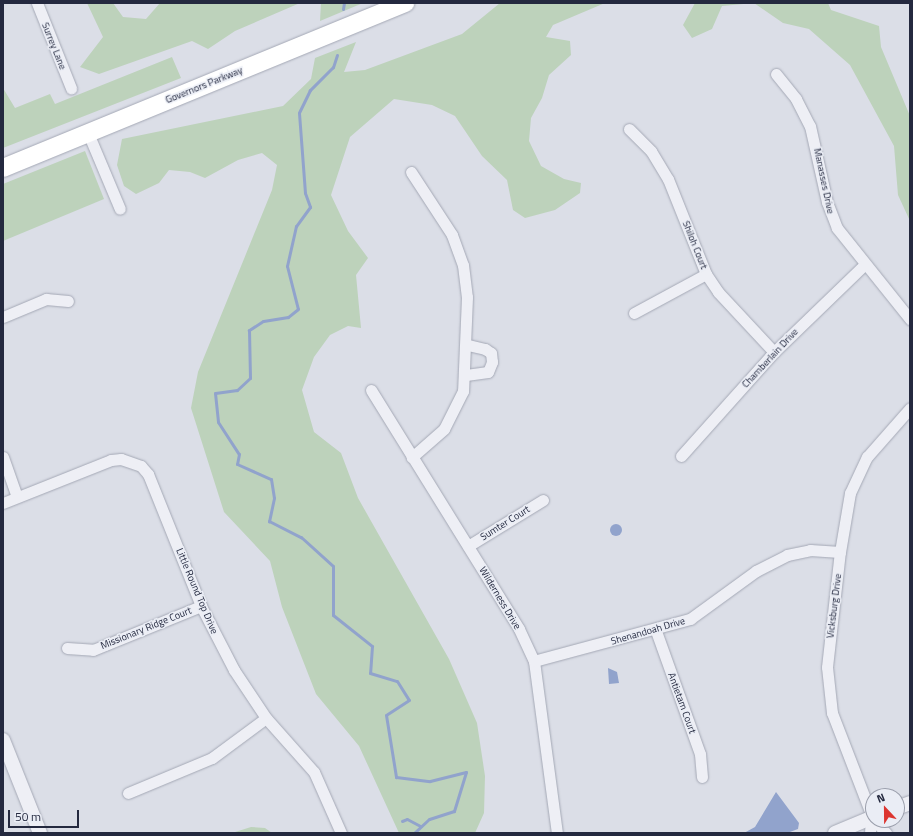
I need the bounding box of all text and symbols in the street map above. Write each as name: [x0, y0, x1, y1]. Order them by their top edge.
street label: Surrey Lane: [39, 21, 69, 71]
street label: Governors Parkway: [164, 64, 244, 106]
street label: Manasses Drive: [811, 147, 837, 215]
street label: Shiloh Court: [680, 219, 710, 271]
street label: Chamberlain Drive: [739, 326, 801, 390]
street label: Sumter Court: [478, 503, 532, 543]
street label: Little Round Top Drive: [173, 546, 221, 636]
street label: Wilderness Drive: [477, 565, 523, 631]
street label: Vicksburg Drive: [824, 573, 844, 639]
street label: Missionary Ridge Court: [99, 604, 193, 652]
street label: Shenandoah Drive: [610, 615, 686, 647]
street label: Antietam Court: [665, 671, 699, 735]
north arrow: [865, 788, 905, 828]
text: N: [874, 789, 887, 807]
scale bar: [10, 802, 81, 828]
text: 50 m: [15, 807, 41, 826]

